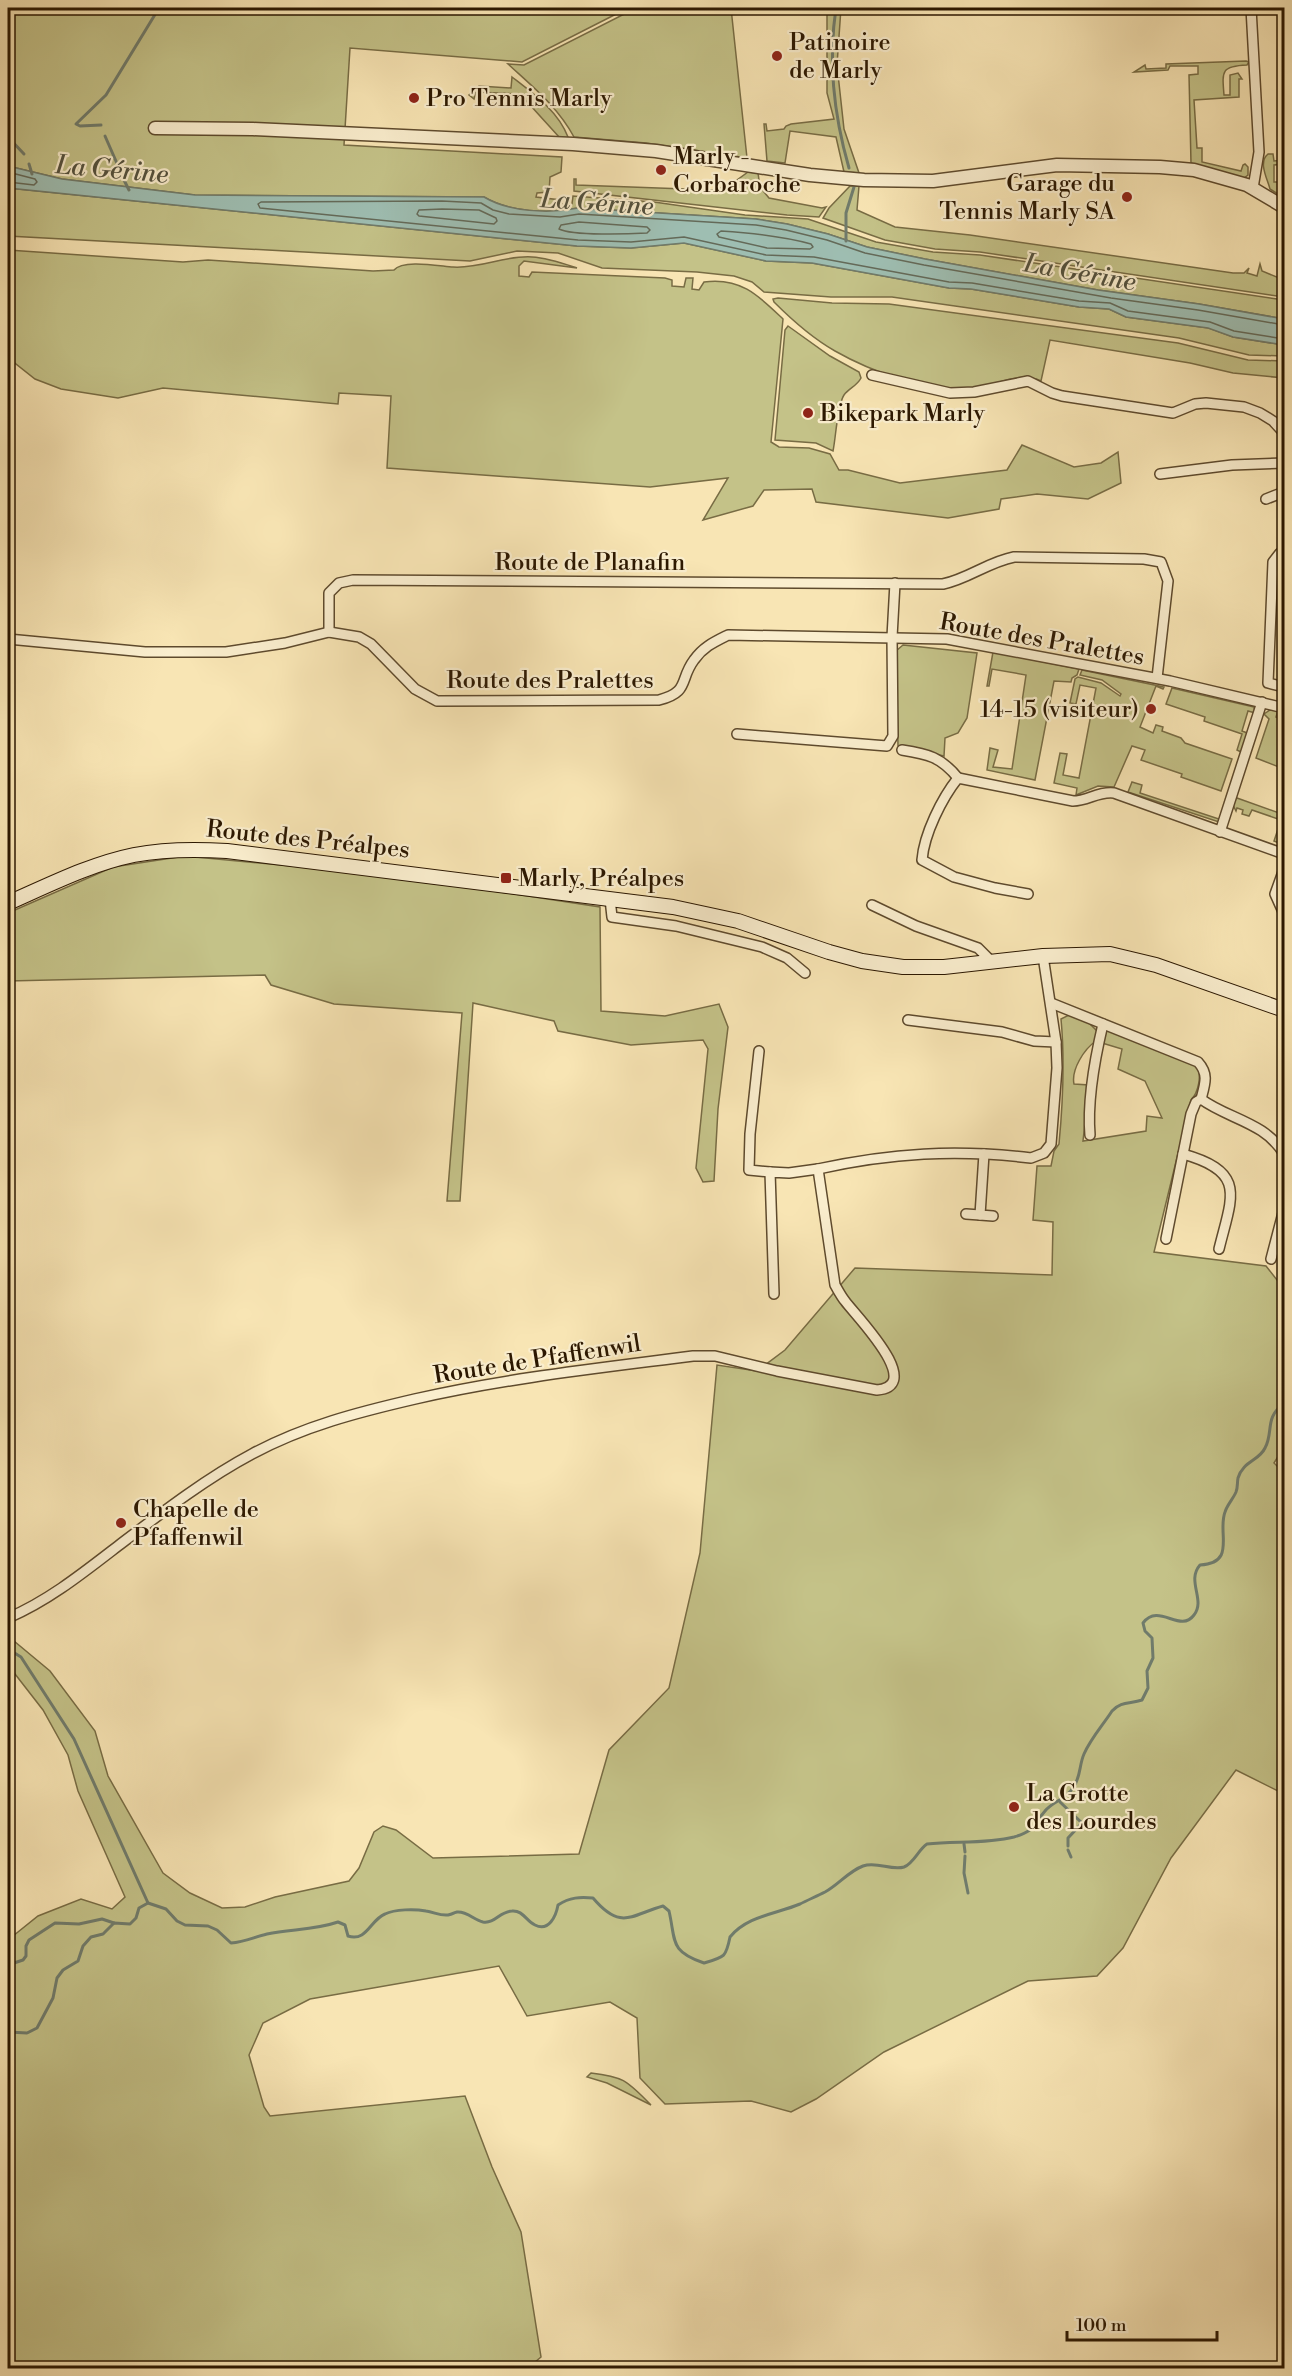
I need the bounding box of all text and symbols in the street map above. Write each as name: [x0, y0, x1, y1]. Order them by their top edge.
place label: Patinoire de Marly: [789, 28, 891, 86]
marker: Patinoire de Marly: [770, 49, 784, 63]
place label: Pro Tennis Marly: [426, 84, 612, 114]
marker: Pro Tennis Marly: [407, 91, 421, 105]
place label: Marly - Corbaroche: [673, 142, 801, 200]
water label: La Gérine: [53, 149, 170, 191]
marker: Marly - Corbaroche: [654, 163, 668, 177]
place label: Garage du Tennis Marly SA: [939, 169, 1116, 227]
water label: La Gérine: [538, 183, 654, 223]
marker: Garage du Tennis Marly SA: [1120, 190, 1134, 204]
water label: La Gérine: [1020, 247, 1138, 299]
place label: Bikepark Marly: [819, 399, 985, 429]
marker: Bikepark Marly: [801, 406, 815, 420]
street label: Route de Planafin: [495, 548, 685, 578]
street label: Route des Pralettes: [937, 607, 1147, 673]
street label: Route des Pralettes: [446, 666, 654, 696]
place label: 14-15 (visiteur): [980, 695, 1139, 725]
marker: 14-15 (visiteur): [1144, 702, 1158, 716]
street label: Route des Préalpes: [205, 814, 411, 866]
place label: Marly, Préalpes: [518, 864, 684, 894]
marker: Marly, Préalpes: [499, 871, 513, 885]
street label: Route de Pfaffenwil: [431, 1329, 643, 1391]
place label: Chapelle de Pfaffenwil: [133, 1495, 259, 1553]
marker: Chapelle de Pfaffenwil: [114, 1516, 128, 1530]
place label: La Grotte des Lourdes: [1026, 1779, 1157, 1837]
marker: La Grotte des Lourdes: [1007, 1800, 1021, 1814]
scale bar: [1067, 2304, 1217, 2342]
text: 100 m: [1076, 2314, 1127, 2337]

